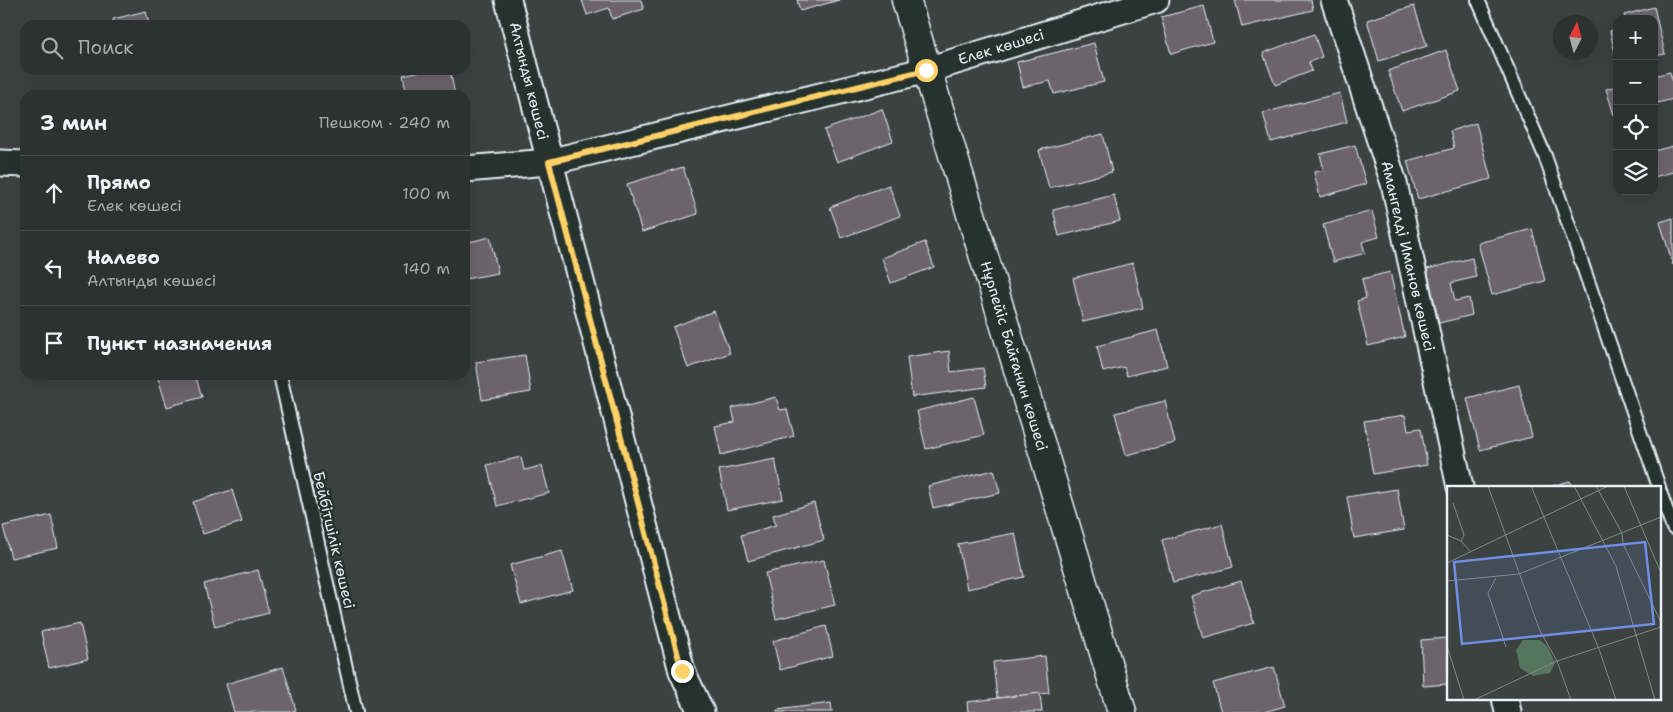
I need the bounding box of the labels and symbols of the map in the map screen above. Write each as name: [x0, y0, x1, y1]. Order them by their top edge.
north arrow: [1553, 15, 1598, 60]
street label: Алтынды көшесі: [505, 20, 553, 142]
street label: Елек көшесі: [956, 24, 1046, 70]
route start: [915, 59, 938, 82]
street label: Амангелді Иманов көшесі: [1376, 159, 1440, 353]
street label: Нұрпейіс Байғанин көшесі: [976, 259, 1052, 453]
street label: Бейбітшілік көшесі: [308, 469, 360, 611]
inset map: [1447, 486, 1660, 700]
route end: [671, 660, 694, 683]

